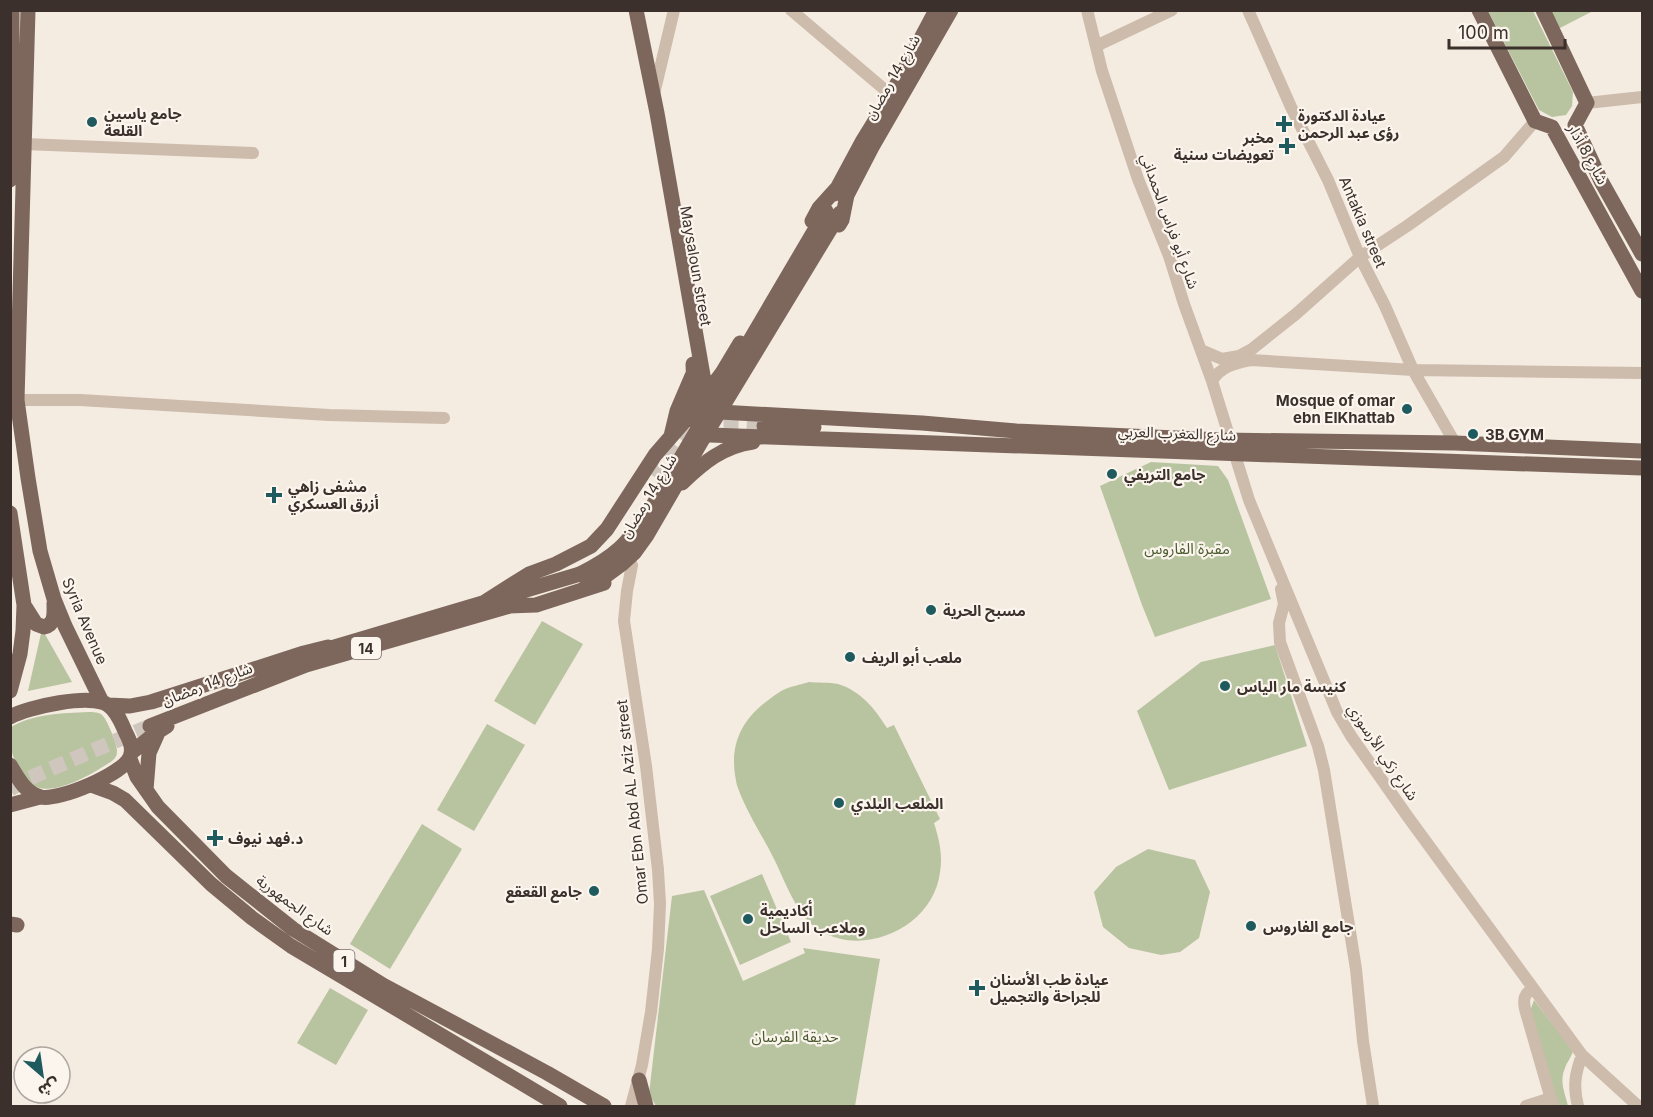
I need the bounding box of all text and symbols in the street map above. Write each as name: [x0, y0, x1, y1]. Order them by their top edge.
scale bar: [1449, 12, 1564, 50]
text: 100 m: [1458, 22, 1509, 43]
street label: شارع 14 رمضان: [860, 31, 927, 124]
place label: جامع ياسين القلعة: [104, 104, 182, 140]
place label: عيادة الدكتورة رؤى عبد الرحمن: [1298, 106, 1399, 142]
marker: جامع ياسين القلعة: [85, 115, 99, 129]
marker: عيادة الدكتورة رؤى عبد الرحمن: [1275, 115, 1293, 133]
street label: شارع 8 أذار: [1560, 119, 1613, 189]
place label: مخبر تعويضات سنية: [1174, 128, 1275, 164]
marker: مخبر تعويضات سنية: [1278, 137, 1296, 155]
street label: شارع أبو فراس الحمداني: [1134, 151, 1203, 293]
street label: Antakia street: [1335, 173, 1391, 271]
street label: Maysaloun street: [676, 204, 716, 328]
place label: Mosque of omar ebn ElKhattab: [1276, 391, 1395, 427]
marker: Mosque of omar ebn ElKhattab: [1400, 402, 1414, 416]
street label: شارع المغرب العربي: [1117, 421, 1237, 448]
place label: 3B GYM: [1485, 425, 1544, 444]
marker: 3B GYM: [1466, 427, 1480, 441]
street label: شارع 14 رمضان: [615, 450, 683, 543]
place label: جامع التريفي: [1124, 465, 1206, 486]
marker: جامع التريفي: [1105, 467, 1119, 481]
place label: مشفى زاهي أزرق العسكري: [288, 477, 379, 515]
marker: مشفى زاهي أزرق العسكري: [265, 486, 283, 504]
park label: مقبرة الفاروس: [1144, 539, 1230, 558]
street label: Syria Avenue: [58, 575, 112, 667]
place label: مسبح الحرية: [943, 601, 1026, 622]
marker: مسبح الحرية: [924, 603, 938, 617]
road number: 14: [351, 637, 381, 659]
place label: ملعب أبو الريف: [862, 647, 962, 667]
marker: ملعب أبو الريف: [843, 650, 857, 664]
street label: شارع 14 رمضان: [159, 658, 256, 713]
place label: كنيسة مار الياس: [1237, 677, 1346, 696]
marker: كنيسة مار الياس: [1218, 679, 1232, 693]
street label: Omar Ebn Abd AL Aziz street: [612, 699, 652, 905]
street label: شارع زكي الأرسوزي: [1341, 700, 1423, 806]
place label: الملعب البلدي: [851, 794, 943, 815]
marker: الملعب البلدي: [832, 796, 846, 810]
marker: د.فهد نيوف: [206, 829, 224, 847]
place label: د.فهد نيوف: [228, 829, 303, 848]
street label: شارع الجمهورية: [251, 871, 337, 942]
place label: جامع القعقع: [506, 882, 583, 903]
marker: جامع القعقع: [587, 884, 601, 898]
place label: أكاديمية وملاعب الساحل: [760, 900, 865, 937]
marker: أكاديمية وملاعب الساحل: [741, 912, 755, 926]
place label: جامع الفاروس: [1263, 917, 1354, 938]
marker: جامع الفاروس: [1244, 919, 1258, 933]
road number: 1: [334, 950, 354, 972]
place label: عيادة طب الأسنان للجراحة والتجميل: [990, 970, 1109, 1006]
marker: عيادة طب الأسنان للجراحة والتجميل: [968, 979, 986, 997]
park label: حديقة الفرسان: [751, 1027, 839, 1046]
north arrow: [12, 1045, 72, 1105]
text: ش: [35, 1074, 64, 1102]

